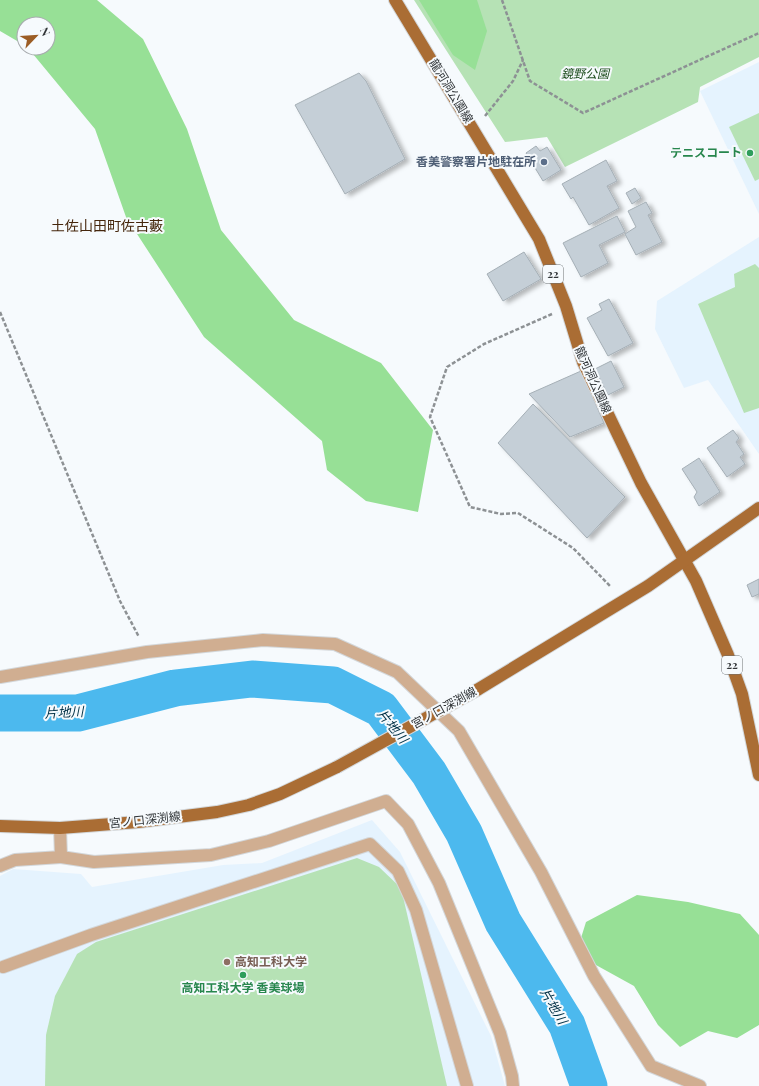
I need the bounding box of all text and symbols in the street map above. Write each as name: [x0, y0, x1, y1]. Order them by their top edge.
north arrow: [16, 16, 56, 56]
text: N: [37, 25, 54, 38]
street label: 龍河洞公園線: [426, 55, 477, 125]
park label: 鏡野公園: [561, 65, 611, 81]
place label: テニスコート: [670, 144, 742, 160]
marker: テニスコート: [745, 148, 755, 158]
place label: 香美警察署片地駐在所: [416, 153, 536, 169]
marker: 香美警察署片地駐在所: [539, 157, 549, 167]
district label: 土佐山田町佐古藪: [51, 216, 163, 235]
road number: 22: [543, 265, 563, 283]
street label: 龍河洞公園線: [572, 343, 616, 416]
road number: 22: [722, 656, 742, 674]
street label: 宮ノ口深渕線: [408, 683, 479, 732]
water label: 片地川: [44, 702, 86, 721]
water label: 片地川: [375, 705, 414, 748]
street label: 宮ノ口深渕線: [108, 807, 182, 831]
place label: 高知工科大学: [235, 953, 307, 969]
marker: 高知工科大学: [222, 957, 232, 967]
marker: 高知工科大学 香美球場: [238, 970, 248, 980]
place label: 高知工科大学 香美球場: [182, 979, 304, 995]
water label: 片地川: [537, 985, 573, 1029]

